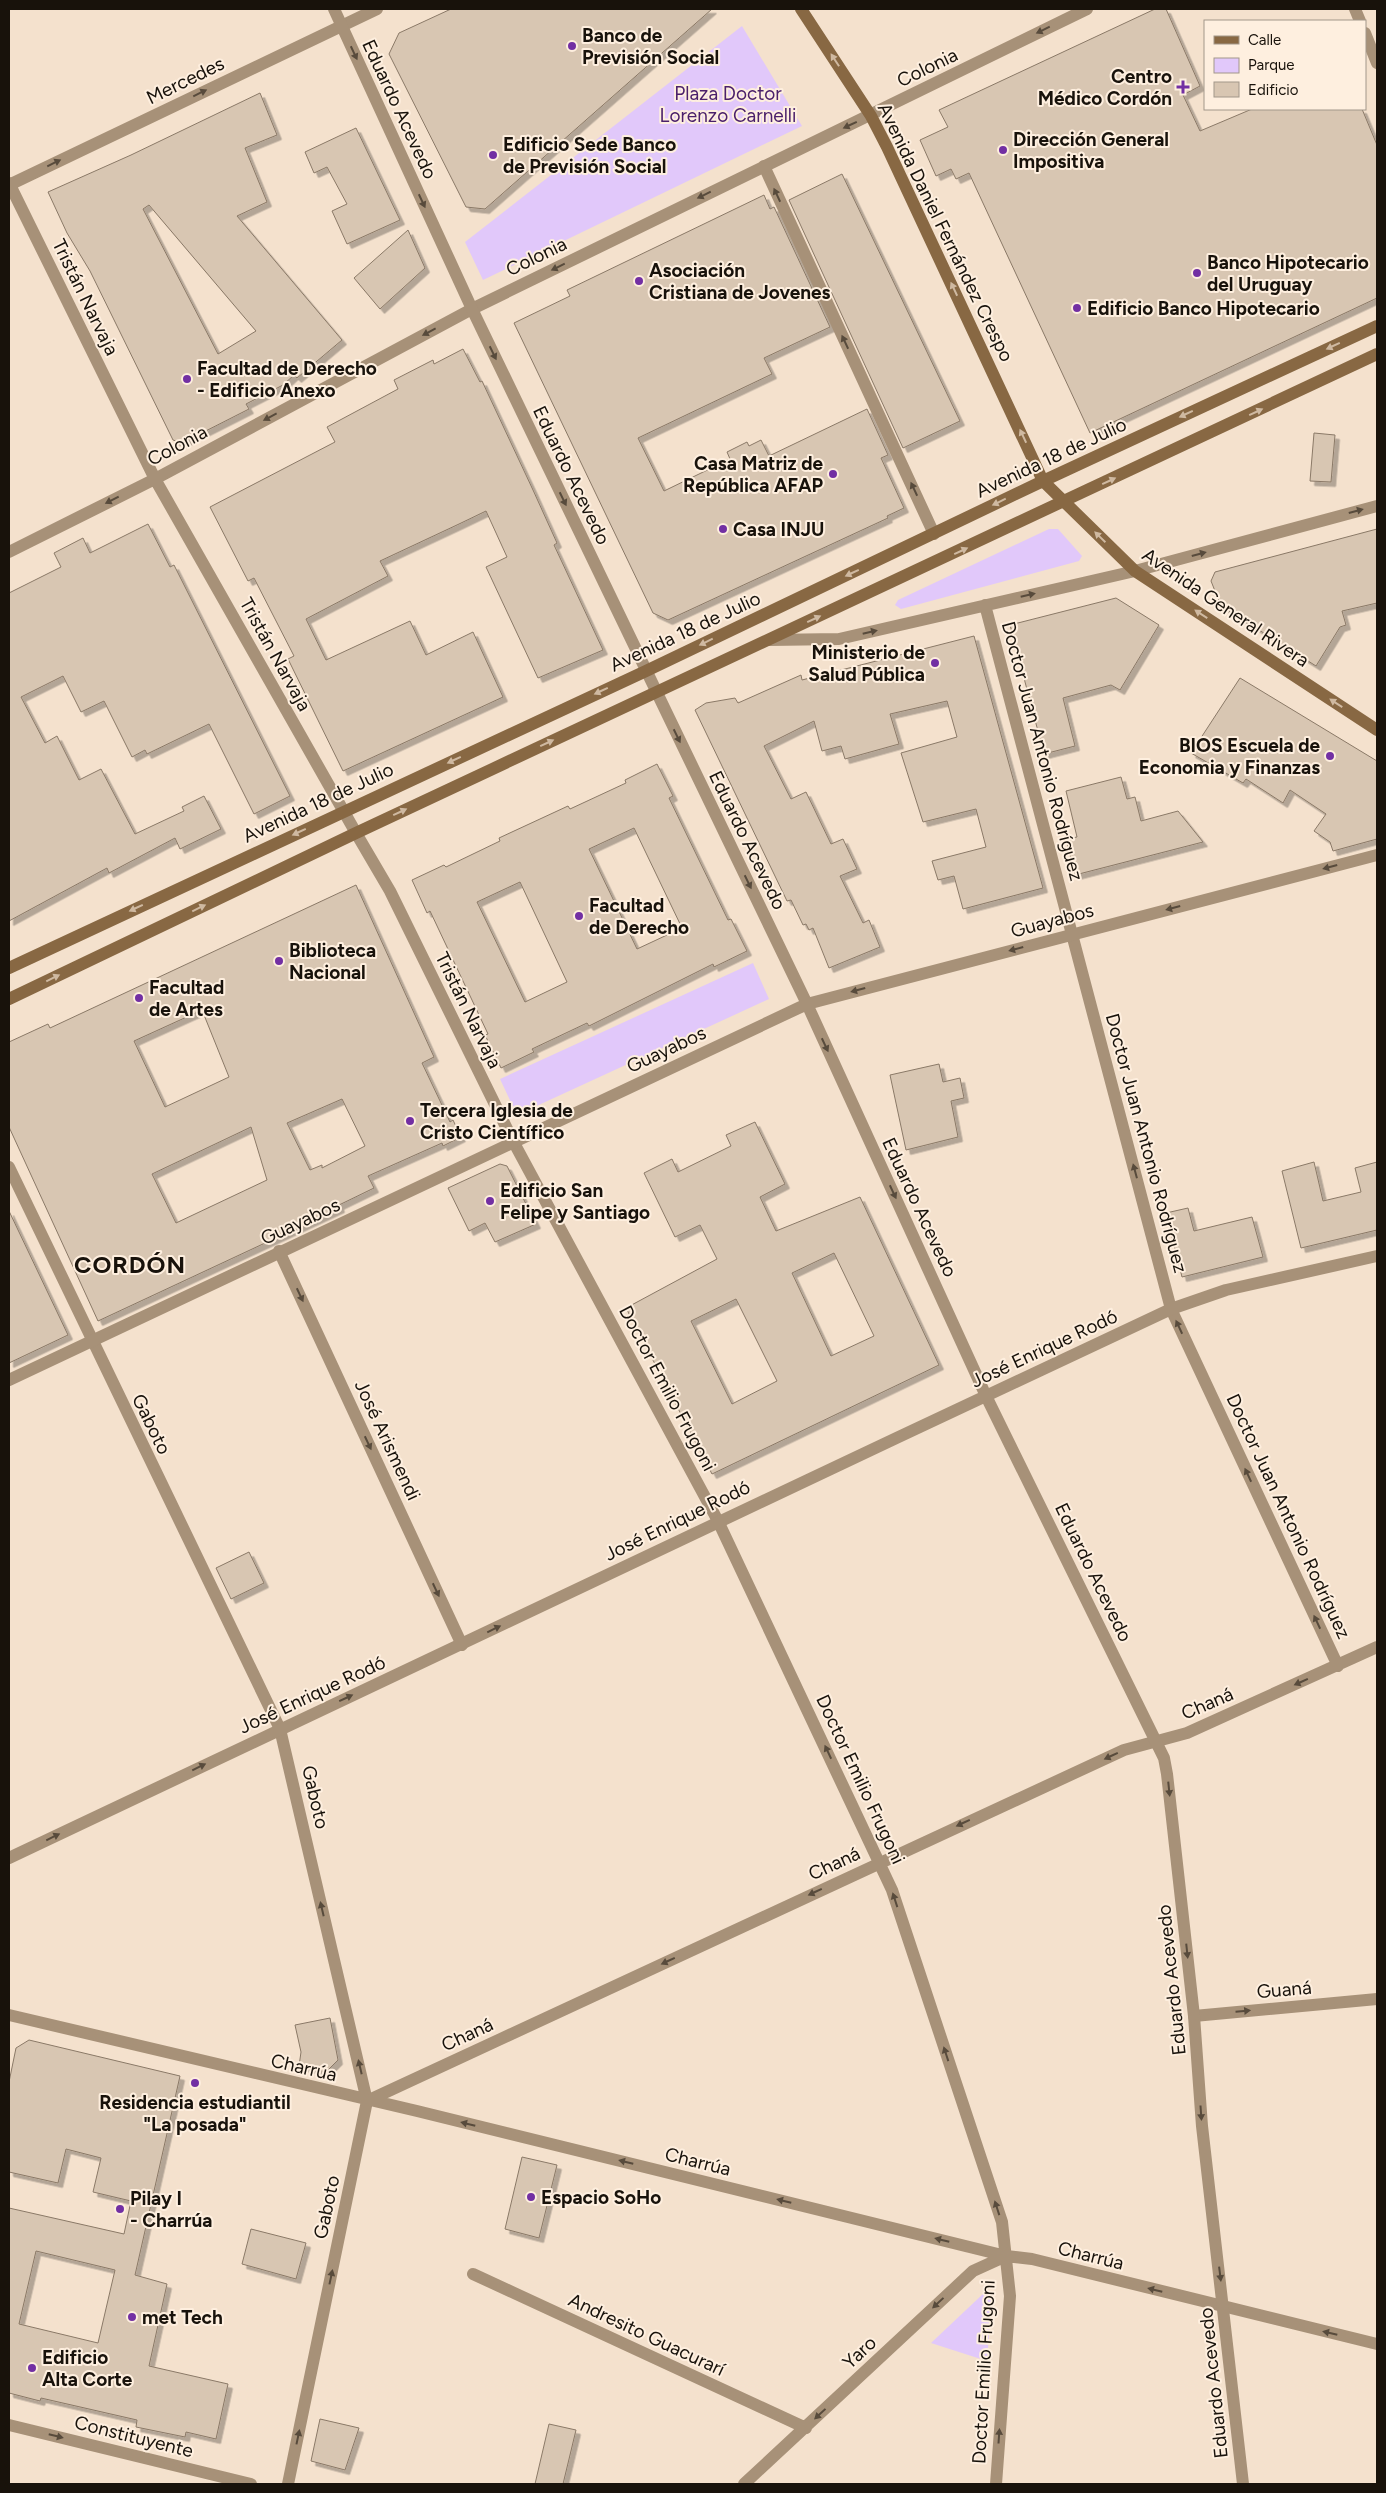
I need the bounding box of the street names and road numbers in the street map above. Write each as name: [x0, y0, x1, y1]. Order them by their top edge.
street label: Eduardo Acevedo: [357, 36, 442, 183]
street label: Colonia: [893, 43, 961, 92]
street label: Mercedes: [142, 52, 228, 109]
street label: Avenida Daniel Fernández Crespo: [873, 99, 1018, 365]
street label: Colonia: [502, 232, 570, 281]
street label: Tristán Narvaja: [48, 235, 124, 359]
street label: Eduardo Acevedo: [528, 402, 615, 548]
street label: Avenida 18 de Julio: [972, 412, 1130, 502]
street label: Colonia: [143, 420, 211, 471]
street label: Avenida General Rivera: [1138, 543, 1314, 672]
street label: Avenida 18 de Julio: [606, 586, 764, 676]
street label: Tristán Narvaja: [235, 593, 316, 715]
street label: Doctor Juan Antonio Rodríguez: [997, 619, 1088, 883]
street label: Avenida 18 de Julio: [239, 757, 397, 847]
street label: Eduardo Acevedo: [704, 767, 791, 913]
street label: Guayabos: [1008, 898, 1096, 943]
street label: Tristán Narvaja: [431, 948, 507, 1072]
street label: Doctor Juan Antonio Rodríguez: [1101, 1011, 1192, 1275]
street label: Guayabos: [623, 1021, 710, 1078]
street label: Eduardo Acevedo: [877, 1134, 962, 1281]
street label: Guayabos: [257, 1193, 344, 1250]
street label: Doctor Emilio Frugoni: [614, 1302, 721, 1475]
street label: José Enrique Rodó: [967, 1304, 1121, 1393]
street label: José Arismendi: [350, 1376, 425, 1504]
street label: Gaboto: [127, 1390, 176, 1458]
street label: Doctor Juan Antonio Rodríguez: [1222, 1390, 1356, 1642]
street label: José Enrique Rodó: [601, 1475, 754, 1566]
street label: Eduardo Acevedo: [1050, 1499, 1137, 1645]
street label: José Enrique Rodó: [235, 1650, 389, 1739]
street label: Chaná: [1178, 1682, 1237, 1725]
street label: Doctor Emilio Frugoni: [811, 1691, 910, 1868]
street label: Gaboto: [297, 1763, 334, 1831]
street label: Chaná: [805, 1842, 864, 1885]
street label: Eduardo Acevedo: [1152, 1904, 1191, 2056]
street label: Guaná: [1256, 1976, 1312, 2003]
street label: Chaná: [438, 2013, 497, 2056]
street label: Charrúa: [269, 2049, 339, 2086]
street label: Charrúa: [663, 2142, 733, 2181]
street label: Gaboto: [309, 2173, 344, 2241]
street label: Charrúa: [1056, 2236, 1126, 2275]
street label: Doctor Emilio Frugoni: [967, 2279, 1000, 2465]
street label: Andresito Guacurarí: [565, 2288, 730, 2381]
street label: Eduardo Acevedo: [1194, 2307, 1233, 2459]
street label: Yaro: [838, 2331, 881, 2374]
street label: Constituyente: [72, 2411, 196, 2462]

